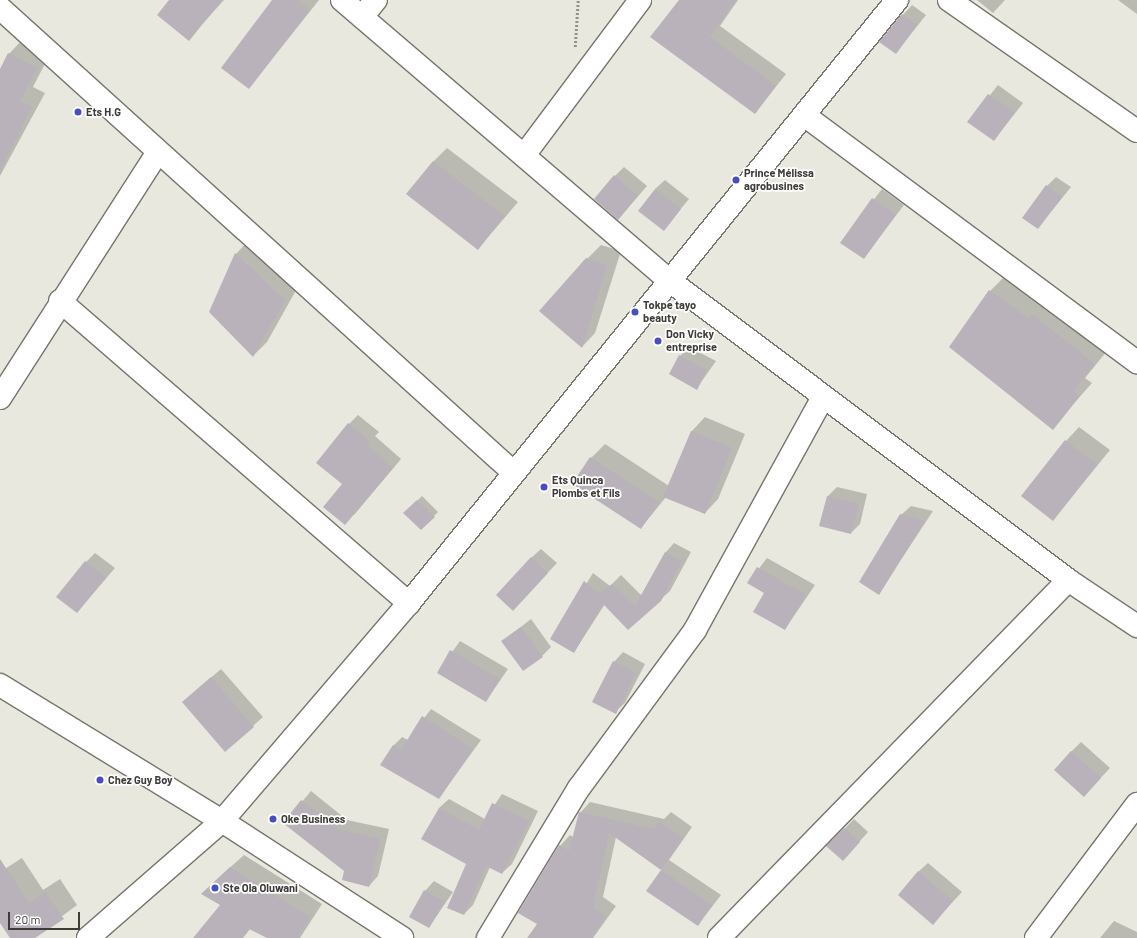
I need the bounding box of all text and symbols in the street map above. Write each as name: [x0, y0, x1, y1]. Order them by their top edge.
place label: Ets H.G: [86, 105, 121, 119]
marker: Ets H.G: [73, 107, 83, 117]
place label: Prince Mélissa agrobusines: [744, 167, 814, 193]
marker: Prince Mélissa agrobusines: [731, 175, 741, 185]
place label: Tokpe tayo beauty: [643, 299, 696, 325]
marker: Tokpe tayo beauty: [630, 307, 640, 317]
place label: Don Vicky entreprise: [666, 328, 717, 354]
marker: Don Vicky entreprise: [653, 336, 663, 346]
place label: Ets Quinca Plombs et Fils: [552, 474, 620, 500]
marker: Ets Quinca Plombs et Fils: [539, 482, 549, 492]
place label: Chez Guy Boy: [108, 773, 173, 787]
marker: Chez Guy Boy: [95, 775, 105, 785]
place label: Oke Business: [281, 812, 345, 826]
marker: Oke Business: [268, 814, 278, 824]
place label: Ste Ola Oluwani: [223, 881, 298, 895]
marker: Ste Ola Oluwani: [210, 883, 220, 893]
scale bar: [10, 904, 82, 930]
text: 20 m: [15, 912, 41, 926]

